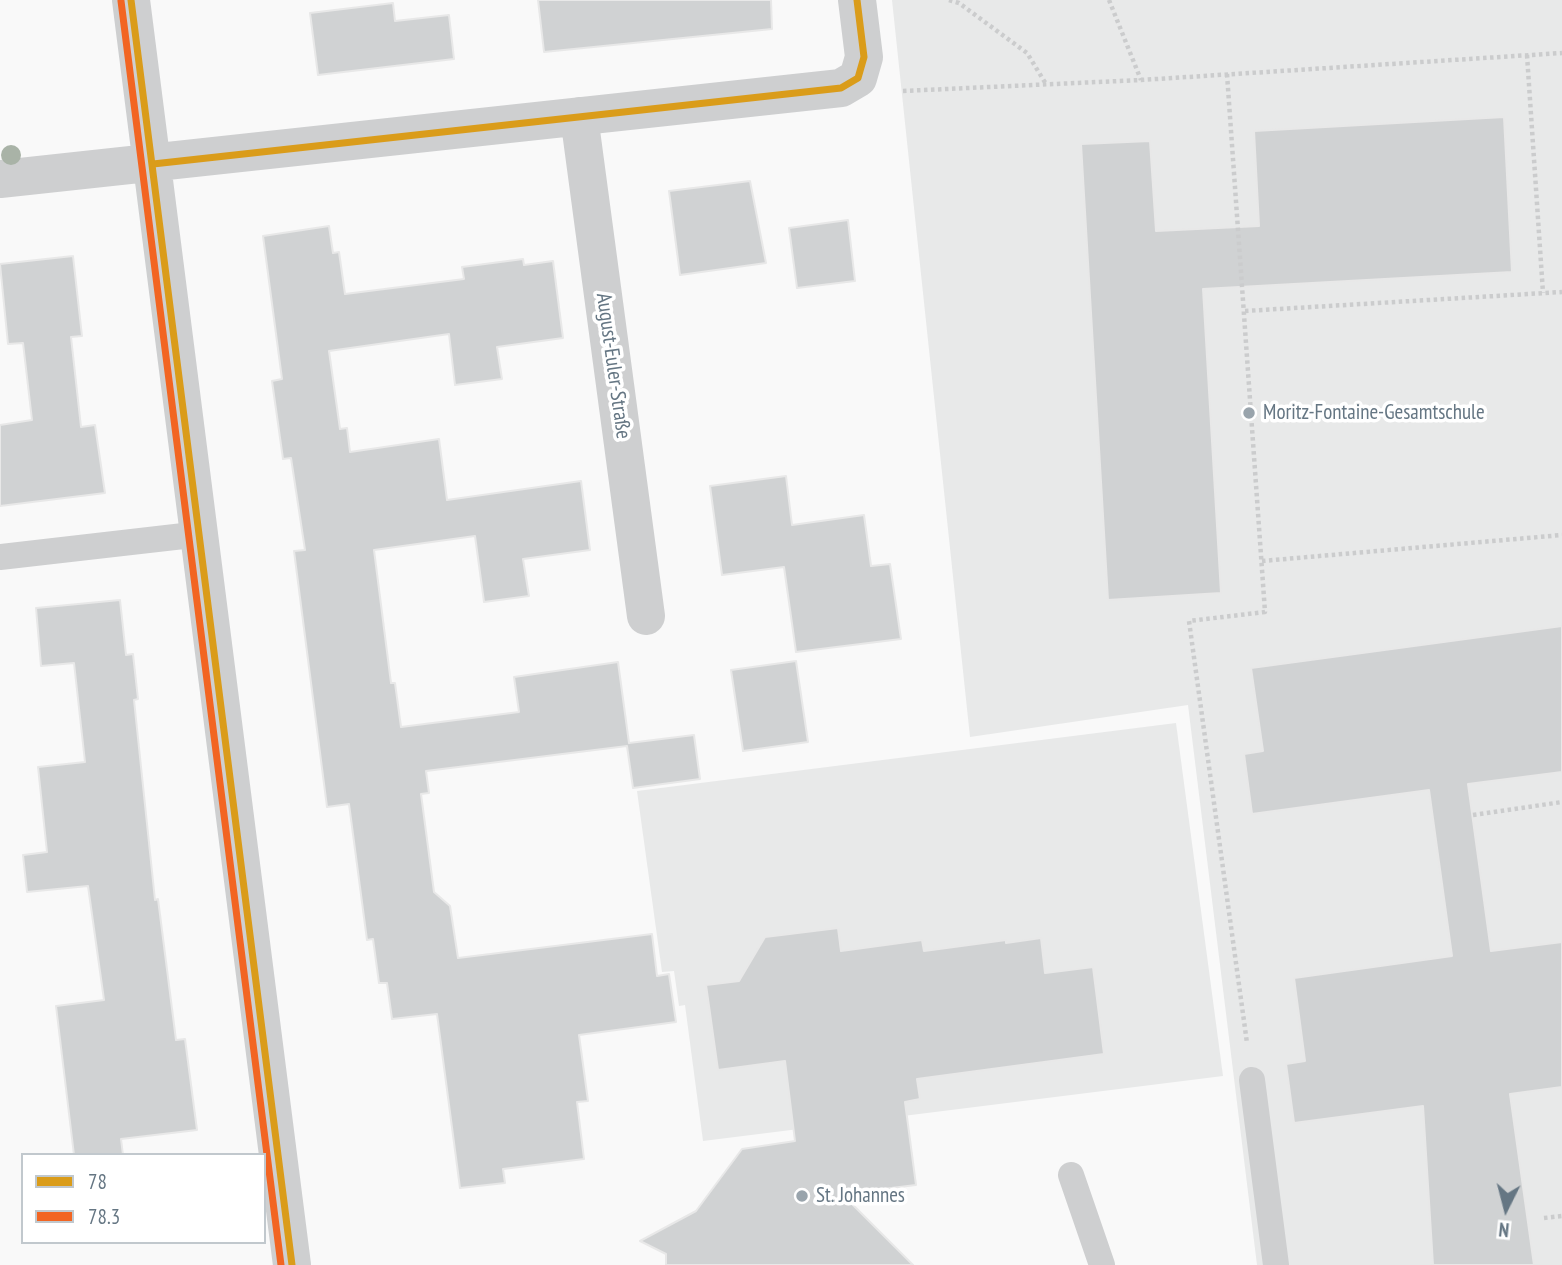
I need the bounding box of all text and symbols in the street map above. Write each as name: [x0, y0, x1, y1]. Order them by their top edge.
street label: August-Euler-Straße: [590, 291, 636, 441]
place label: Moritz-Fontaine-Gesamtschule: [1263, 400, 1485, 426]
marker: Moritz-Fontaine-Gesamtschule: [1241, 405, 1257, 421]
legend: [21, 1153, 266, 1244]
text: 78: [88, 1168, 107, 1195]
north arrow: [1471, 1174, 1541, 1244]
place label: St. Johannes: [816, 1183, 905, 1209]
marker: St. Johannes: [794, 1188, 810, 1204]
text: 78.3: [88, 1203, 120, 1230]
text: N: [1497, 1217, 1510, 1242]

